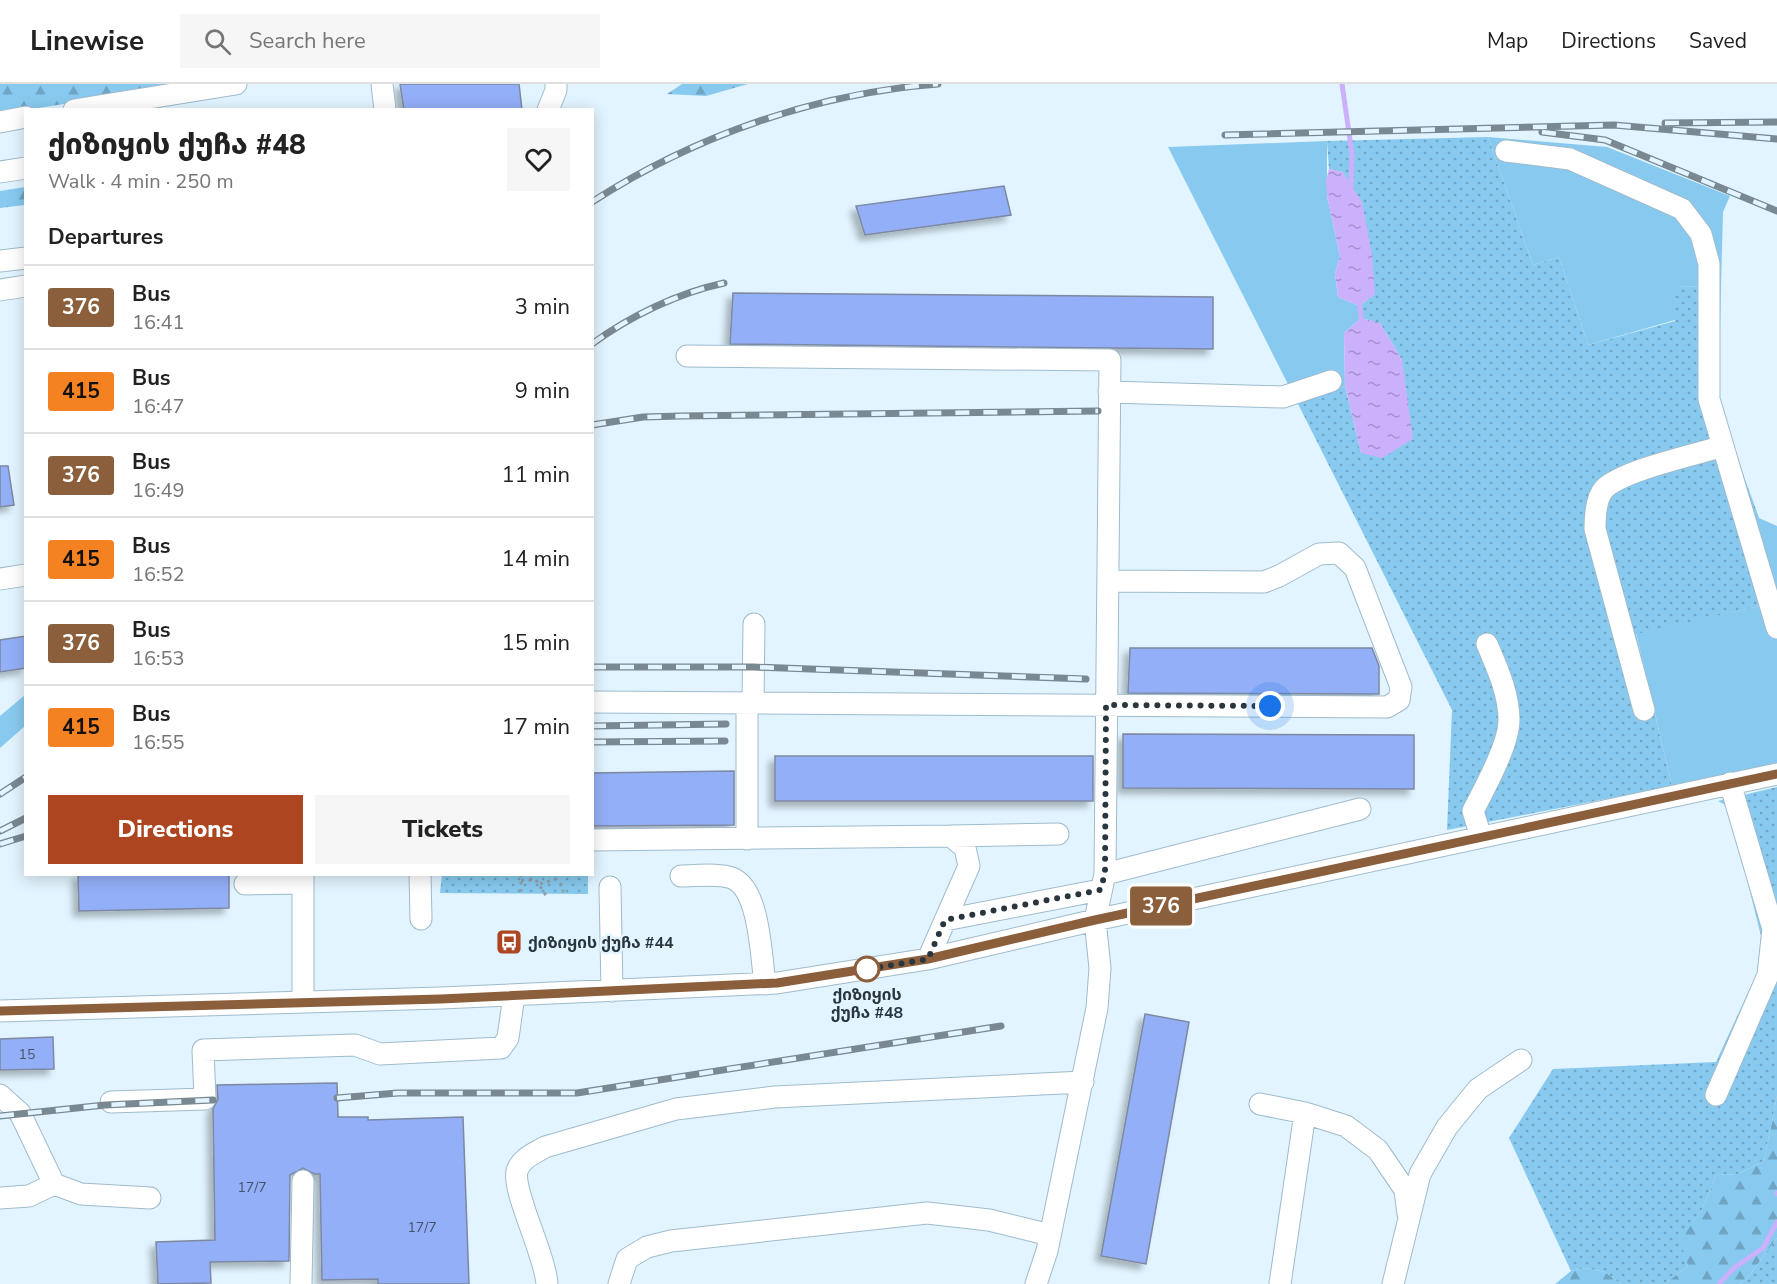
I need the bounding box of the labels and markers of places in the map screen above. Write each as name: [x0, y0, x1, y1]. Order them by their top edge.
bus stop icon: ქიზიყის ქუჩა #44: [494, 927, 524, 957]
place label: ქიზიყის ქუჩა #44: [528, 932, 674, 954]
marker: ქიზიყის ქუჩა #48: [854, 956, 880, 982]
place label: ქიზიყის ქუჩა #48: [831, 984, 903, 1024]

